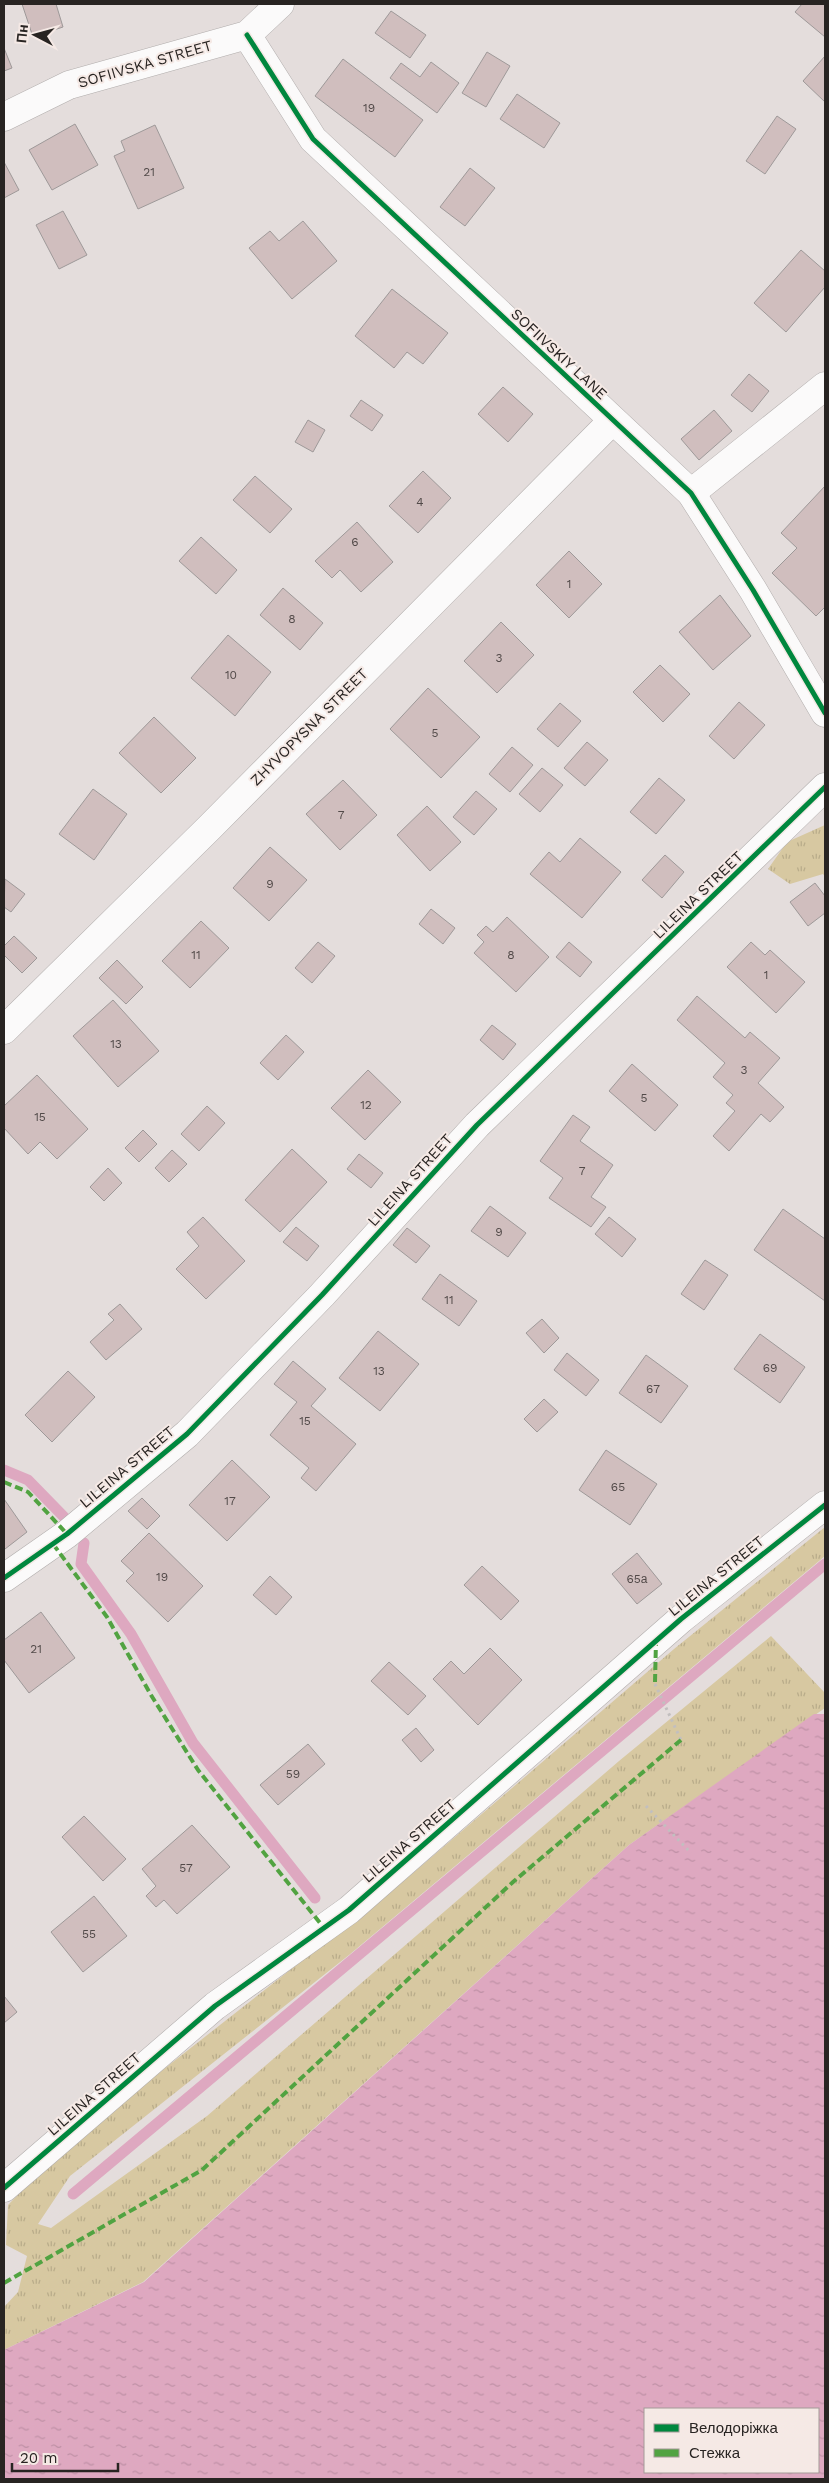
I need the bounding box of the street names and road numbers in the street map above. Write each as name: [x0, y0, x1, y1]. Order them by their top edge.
street label: SOFIIVSKA STREET: [76, 36, 214, 92]
street label: SOFIIVSKIY LANE: [507, 305, 611, 403]
street label: ZHYVOPYSNA STREET: [247, 665, 371, 789]
street label: LILEINA STREET: [649, 847, 747, 943]
street label: LILEINA STREET: [364, 1130, 456, 1230]
street label: LILEINA STREET: [76, 1422, 178, 1512]
street label: LILEINA STREET: [664, 1532, 768, 1620]
street label: LILEINA STREET: [358, 1795, 460, 1887]
street label: LILEINA STREET: [43, 2048, 145, 2140]

